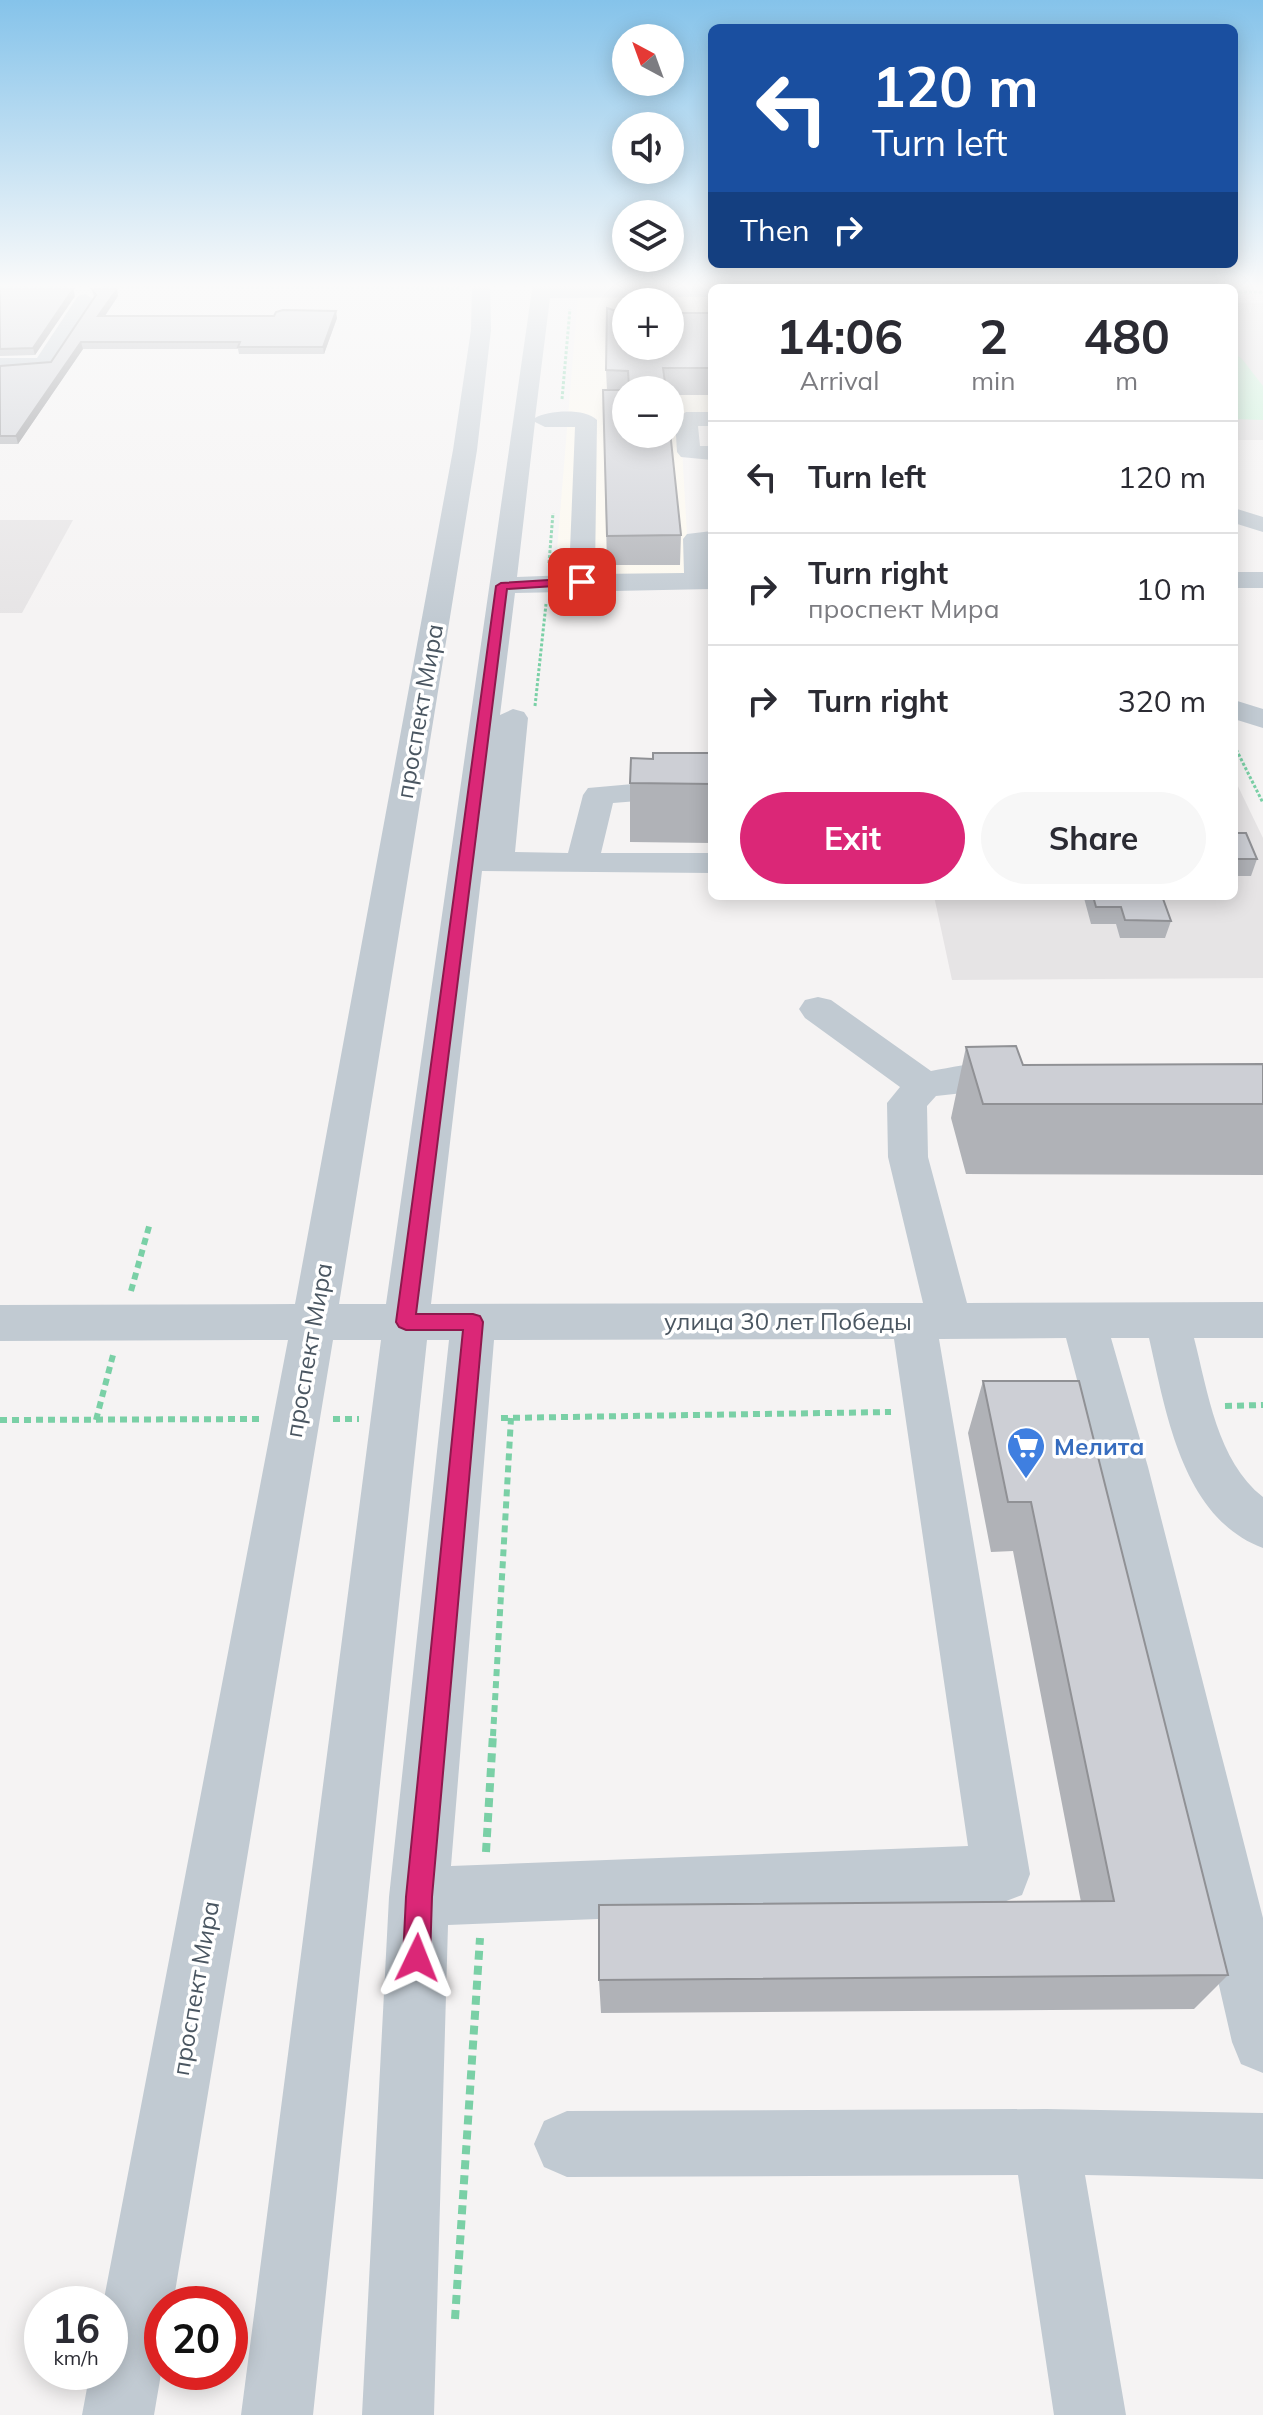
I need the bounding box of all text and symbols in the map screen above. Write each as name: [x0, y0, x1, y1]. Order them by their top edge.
north arrow: [612, 24, 684, 96]
map controls: [612, 24, 684, 448]
text: 120 m: [872, 51, 1039, 121]
icon: left: [740, 56, 844, 160]
button: sound: [612, 112, 684, 184]
text: Turn left: [872, 120, 1008, 165]
button: layers: [612, 200, 684, 272]
icon: right: [826, 208, 870, 252]
text: Then: [740, 211, 810, 249]
button: +: [612, 288, 684, 360]
text: 14:06: [776, 306, 903, 366]
text: 2: [979, 306, 1008, 366]
text: 480: [1084, 306, 1170, 366]
text: Arrival: [800, 364, 879, 397]
text: min: [971, 364, 1015, 397]
text: m: [1115, 364, 1138, 397]
button: −: [612, 376, 684, 448]
icon: left: [740, 455, 784, 499]
text: Turn left: [808, 458, 926, 496]
text: 120 m: [1118, 458, 1206, 496]
pin: [548, 548, 616, 616]
text: Turn right: [808, 554, 948, 592]
icon: arrive: [560, 560, 604, 604]
icon: right: [740, 567, 784, 611]
text: 10 m: [1136, 570, 1206, 608]
text: проспект Мира: [808, 592, 1000, 625]
street label: проспект Мира: [389, 621, 449, 801]
icon: right: [740, 679, 784, 723]
text: Turn right: [808, 682, 948, 720]
text: 320 m: [1118, 682, 1206, 720]
button: Exit: [740, 792, 965, 884]
button: Share: [981, 792, 1206, 884]
street label: проспект Мира: [278, 1260, 338, 1440]
street label: улица 30 лет Победы: [664, 1306, 912, 1336]
supermarket icon: Мелита: [1005, 1425, 1047, 1480]
place label: Мелита: [1054, 1431, 1145, 1461]
street label: проспект Мира: [165, 1898, 225, 2078]
position arrow: [375, 1916, 459, 2000]
speed limit sign: 20: [144, 2286, 248, 2390]
text: 16: [52, 2303, 100, 2353]
text: km/h: [53, 2345, 99, 2370]

